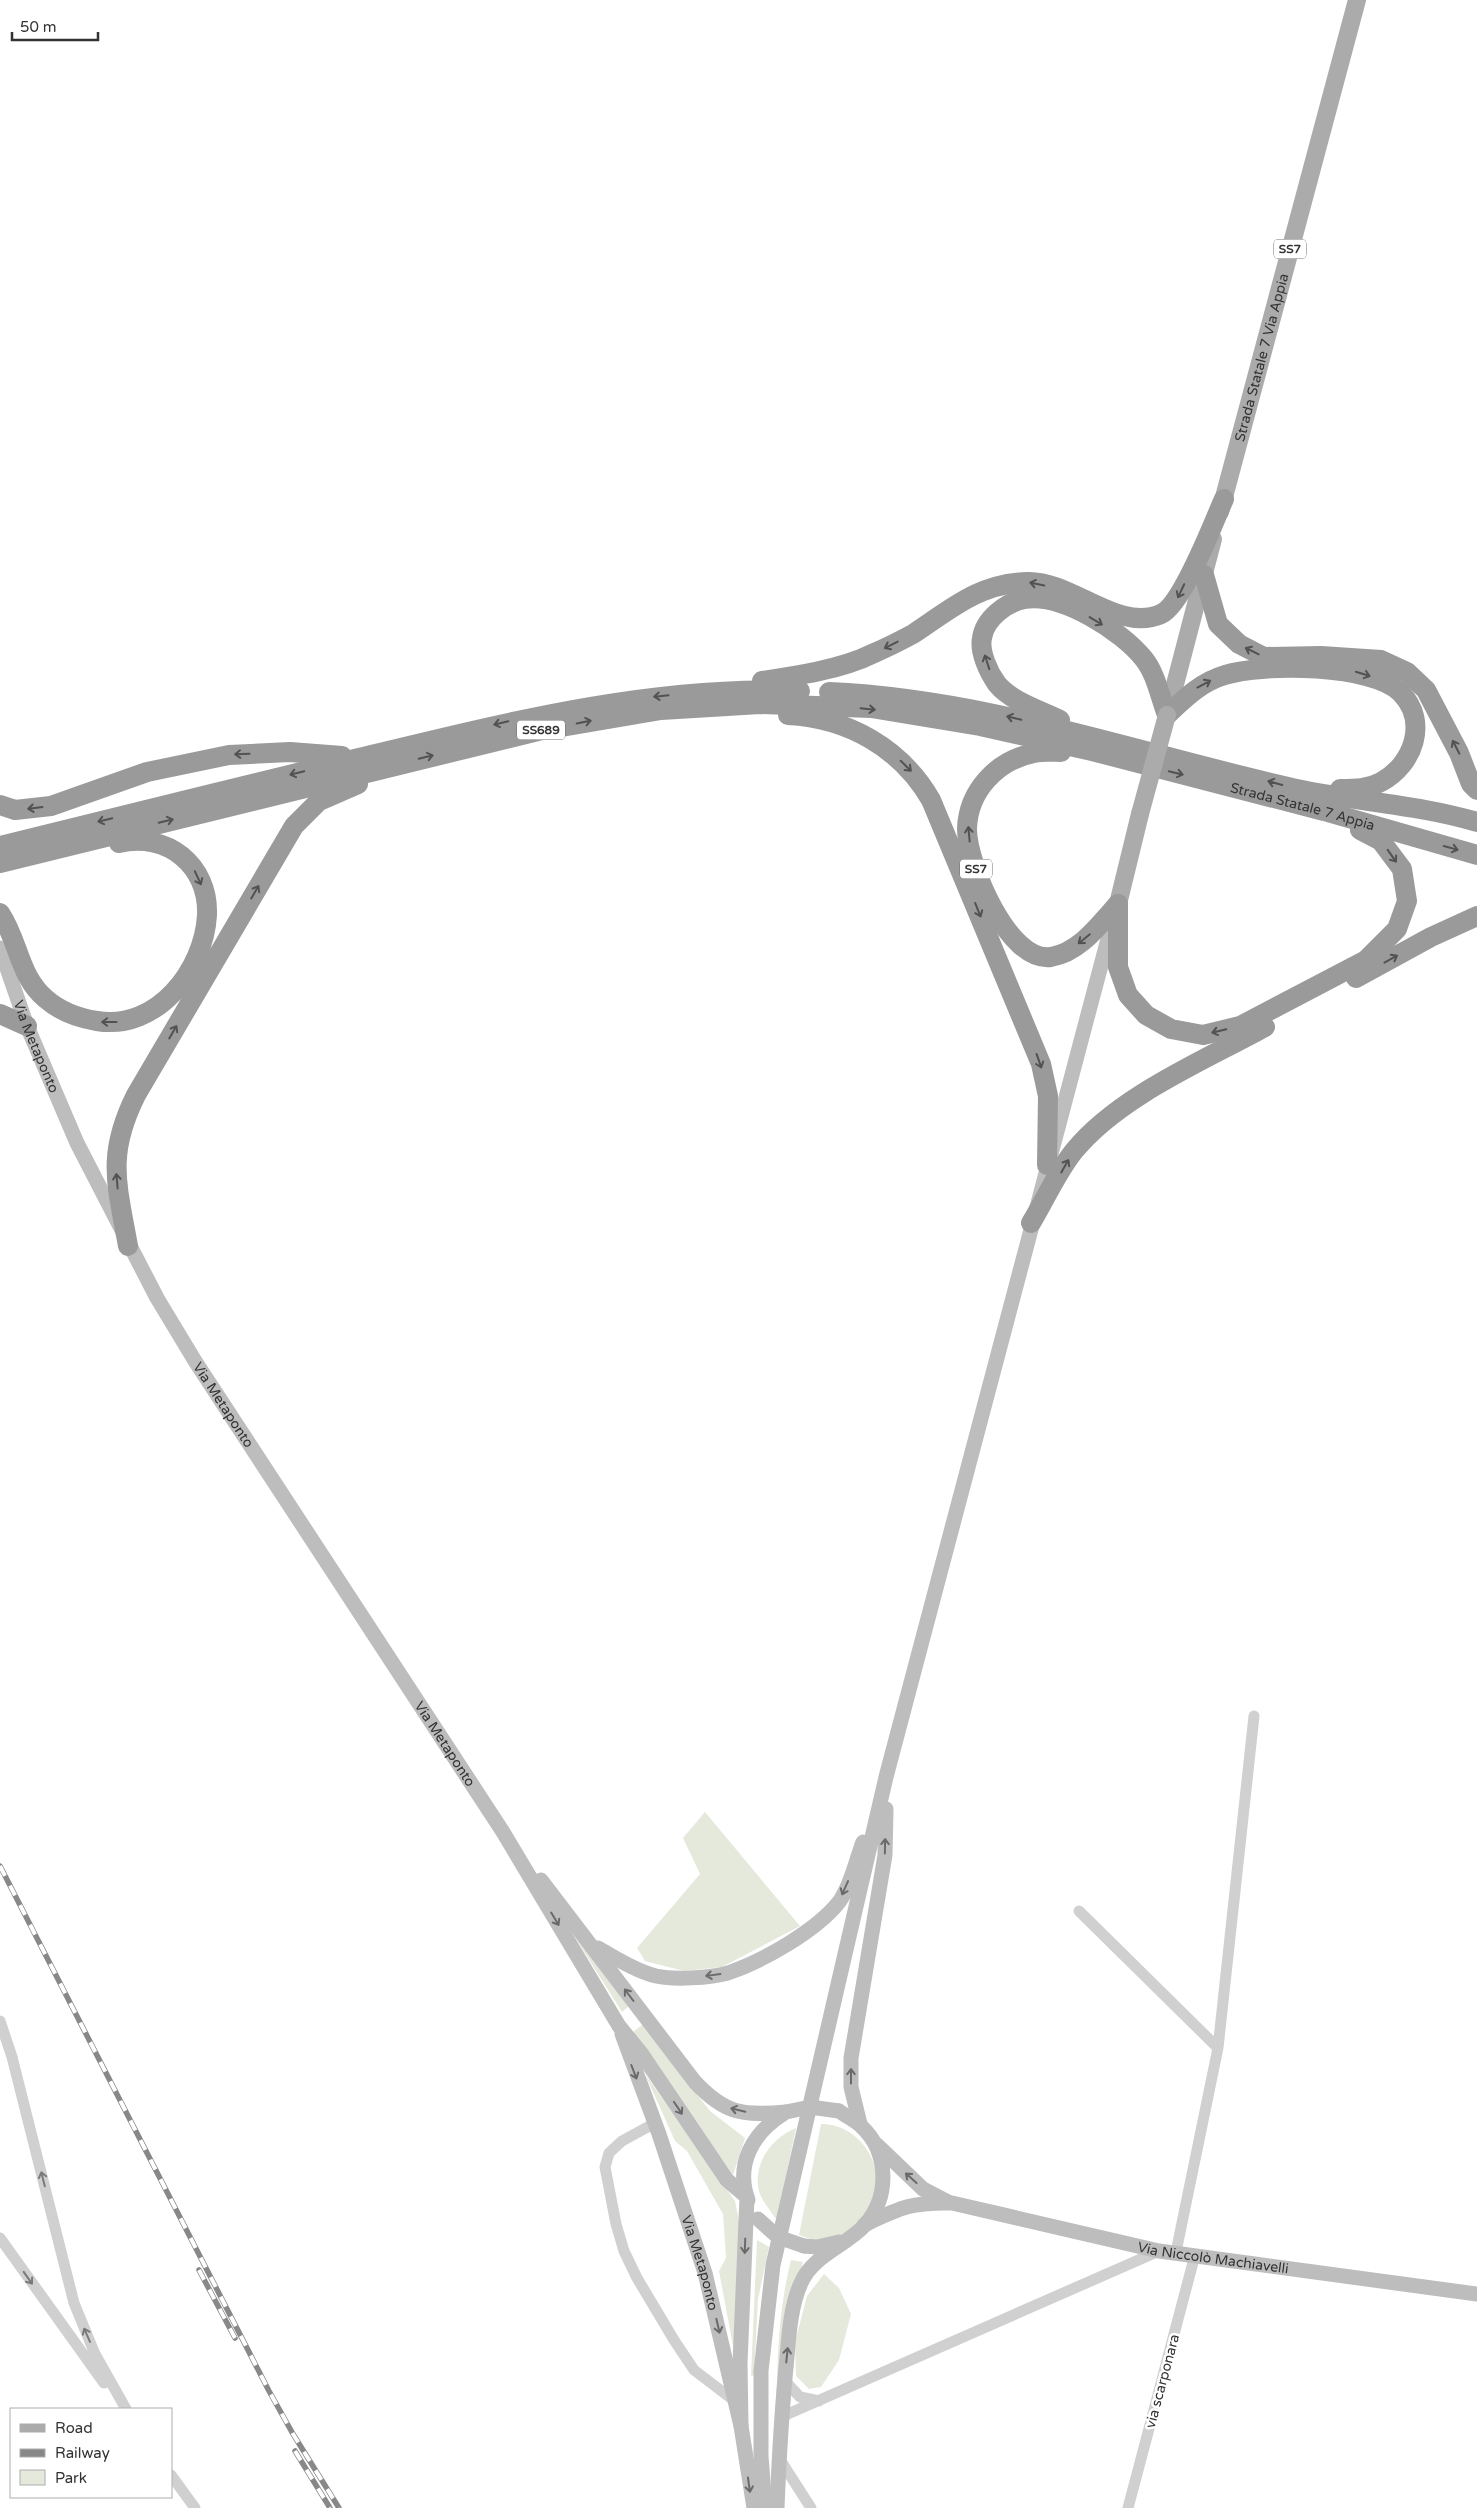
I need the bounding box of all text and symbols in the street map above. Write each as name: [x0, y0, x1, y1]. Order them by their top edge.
scale bar: [12, 10, 99, 42]
text: 50 m: [20, 18, 57, 36]
road number: SS7: [1274, 240, 1306, 258]
street label: Strada Statale 7 Via Appia: [1231, 272, 1292, 444]
one-way arrow: [1029, 578, 1045, 588]
one-way arrow: [1176, 583, 1186, 598]
one-way arrow: [1089, 617, 1103, 627]
one-way arrow: [883, 640, 898, 650]
one-way arrow: [1245, 646, 1260, 655]
one-way arrow: [982, 655, 991, 670]
one-way arrow: [1355, 670, 1371, 680]
one-way arrow: [1196, 679, 1211, 688]
one-way arrow: [653, 691, 669, 701]
one-way arrow: [860, 704, 876, 713]
one-way arrow: [1006, 713, 1022, 722]
one-way arrow: [576, 716, 592, 726]
one-way arrow: [494, 719, 510, 728]
road number: SS689: [517, 720, 565, 740]
one-way arrow: [1451, 740, 1460, 755]
one-way arrow: [235, 750, 251, 759]
one-way arrow: [417, 752, 433, 761]
one-way arrow: [900, 760, 912, 772]
one-way arrow: [289, 769, 305, 778]
one-way arrow: [1168, 769, 1184, 778]
one-way arrow: [1267, 777, 1283, 787]
street label: Strada Statale 7 Appia: [1229, 779, 1377, 834]
one-way arrow: [27, 803, 43, 813]
one-way arrow: [97, 816, 113, 825]
one-way arrow: [158, 816, 174, 825]
one-way arrow: [964, 826, 974, 842]
one-way arrow: [1443, 844, 1459, 853]
one-way arrow: [1387, 849, 1398, 863]
road number: SS7: [960, 860, 992, 879]
one-way arrow: [193, 870, 203, 885]
one-way arrow: [250, 885, 260, 899]
one-way arrow: [974, 902, 983, 918]
one-way arrow: [1078, 934, 1091, 945]
one-way arrow: [1383, 954, 1398, 963]
street label: Via Metaponto: [10, 998, 63, 1096]
one-way arrow: [102, 1017, 118, 1027]
one-way arrow: [168, 1025, 178, 1040]
one-way arrow: [1212, 1027, 1228, 1036]
one-way arrow: [1035, 1053, 1044, 1068]
one-way arrow: [1060, 1160, 1070, 1174]
one-way arrow: [112, 1173, 122, 1189]
street label: Via Metaponto: [189, 1359, 257, 1451]
street label: Via Metaponto: [411, 1698, 479, 1790]
one-way arrow: [880, 1839, 890, 1855]
one-way arrow: [840, 1880, 850, 1895]
one-way arrow: [550, 1911, 560, 1925]
one-way arrow: [706, 1970, 722, 1980]
one-way arrow: [624, 1989, 635, 2002]
one-way arrow: [630, 2064, 640, 2079]
one-way arrow: [846, 2068, 856, 2084]
one-way arrow: [673, 2101, 683, 2115]
one-way arrow: [731, 2105, 747, 2115]
one-way arrow: [38, 2171, 47, 2187]
one-way arrow: [905, 2172, 918, 2184]
street label: Via Metaponto: [678, 2213, 722, 2312]
one-way arrow: [740, 2238, 749, 2254]
street label: Via Niccolò Machiavelli: [1136, 2238, 1290, 2277]
one-way arrow: [23, 2271, 33, 2285]
one-way arrow: [714, 2317, 723, 2333]
one-way arrow: [81, 2328, 91, 2343]
street label: via scarponara: [1142, 2332, 1183, 2430]
one-way arrow: [782, 2347, 792, 2363]
legend: [10, 2408, 172, 2498]
text: Road: [55, 2419, 93, 2437]
text: Railway: [55, 2444, 110, 2462]
text: Park: [55, 2469, 87, 2487]
one-way arrow: [744, 2477, 754, 2493]

